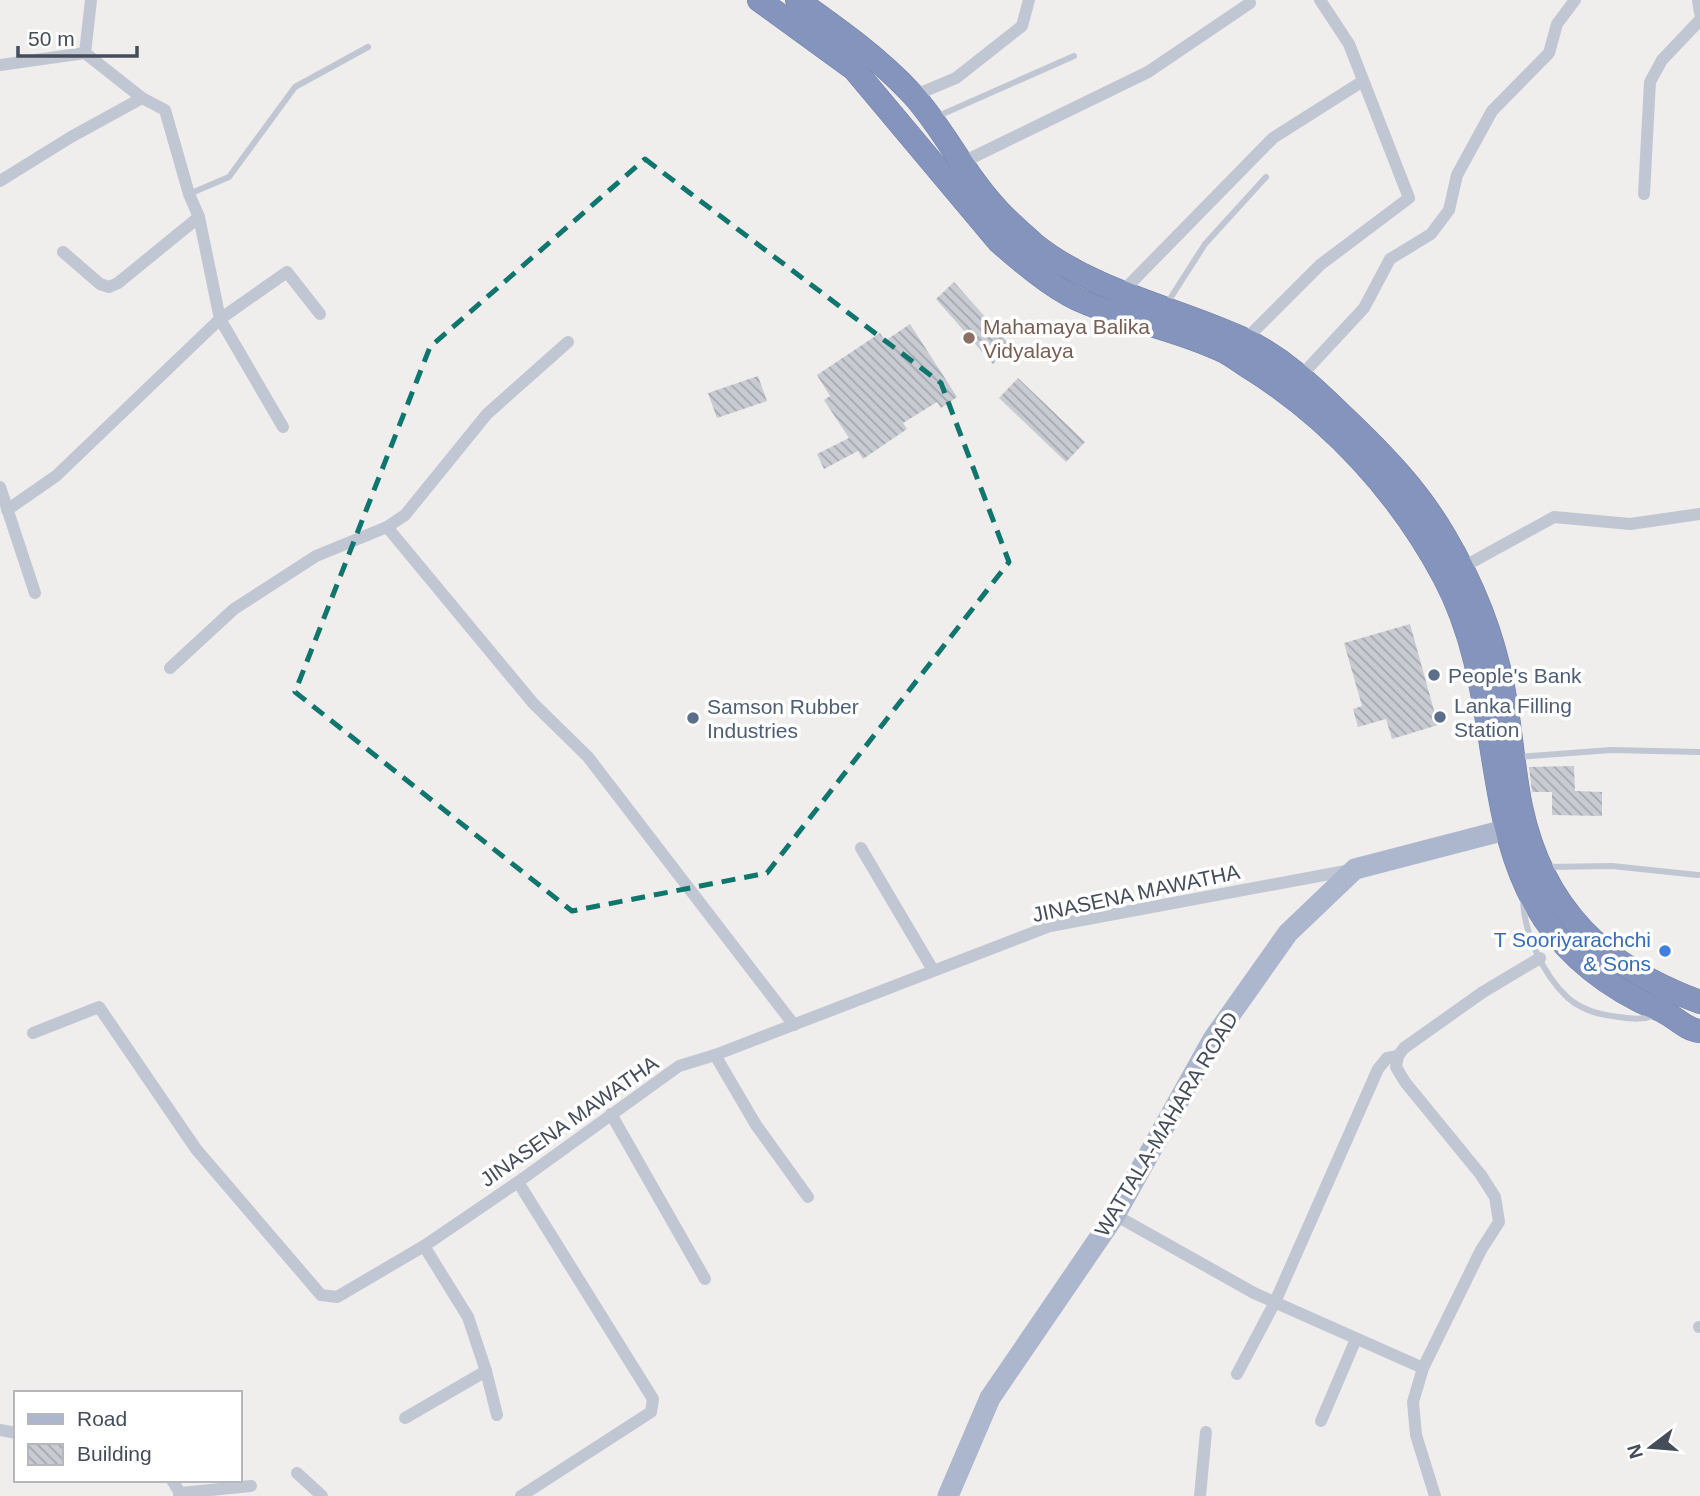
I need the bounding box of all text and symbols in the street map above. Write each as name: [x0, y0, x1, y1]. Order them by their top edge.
scale bar: [18, 14, 136, 58]
text: 50 m: [28, 27, 75, 50]
place label: Mahamaya Balika Vidyalaya: [983, 315, 1150, 362]
marker: Mahamaya Balika Vidyalaya: [961, 330, 977, 346]
place label: People's Bank: [1448, 664, 1582, 687]
marker: People's Bank: [1426, 667, 1442, 683]
place label: Lanka Filling Station: [1454, 694, 1572, 741]
place label: Samson Rubber Industries: [707, 695, 859, 742]
marker: Lanka Filling Station: [1432, 709, 1448, 725]
marker: Samson Rubber Industries: [685, 710, 701, 726]
street label: JINASENA MAWATHA: [1030, 860, 1242, 926]
place label: T Sooriyarachchi & Sons: [1494, 928, 1651, 975]
marker: T Sooriyarachchi & Sons: [1657, 943, 1673, 959]
street label: WATTALA-MAHARA ROAD: [1090, 1008, 1242, 1240]
street label: JINASENA MAWATHA: [476, 1051, 662, 1191]
legend: [14, 1391, 242, 1482]
text: Road: [77, 1407, 127, 1430]
north arrow: [1616, 1412, 1686, 1482]
text: Building: [77, 1442, 152, 1465]
text: N: [1623, 1442, 1647, 1461]

